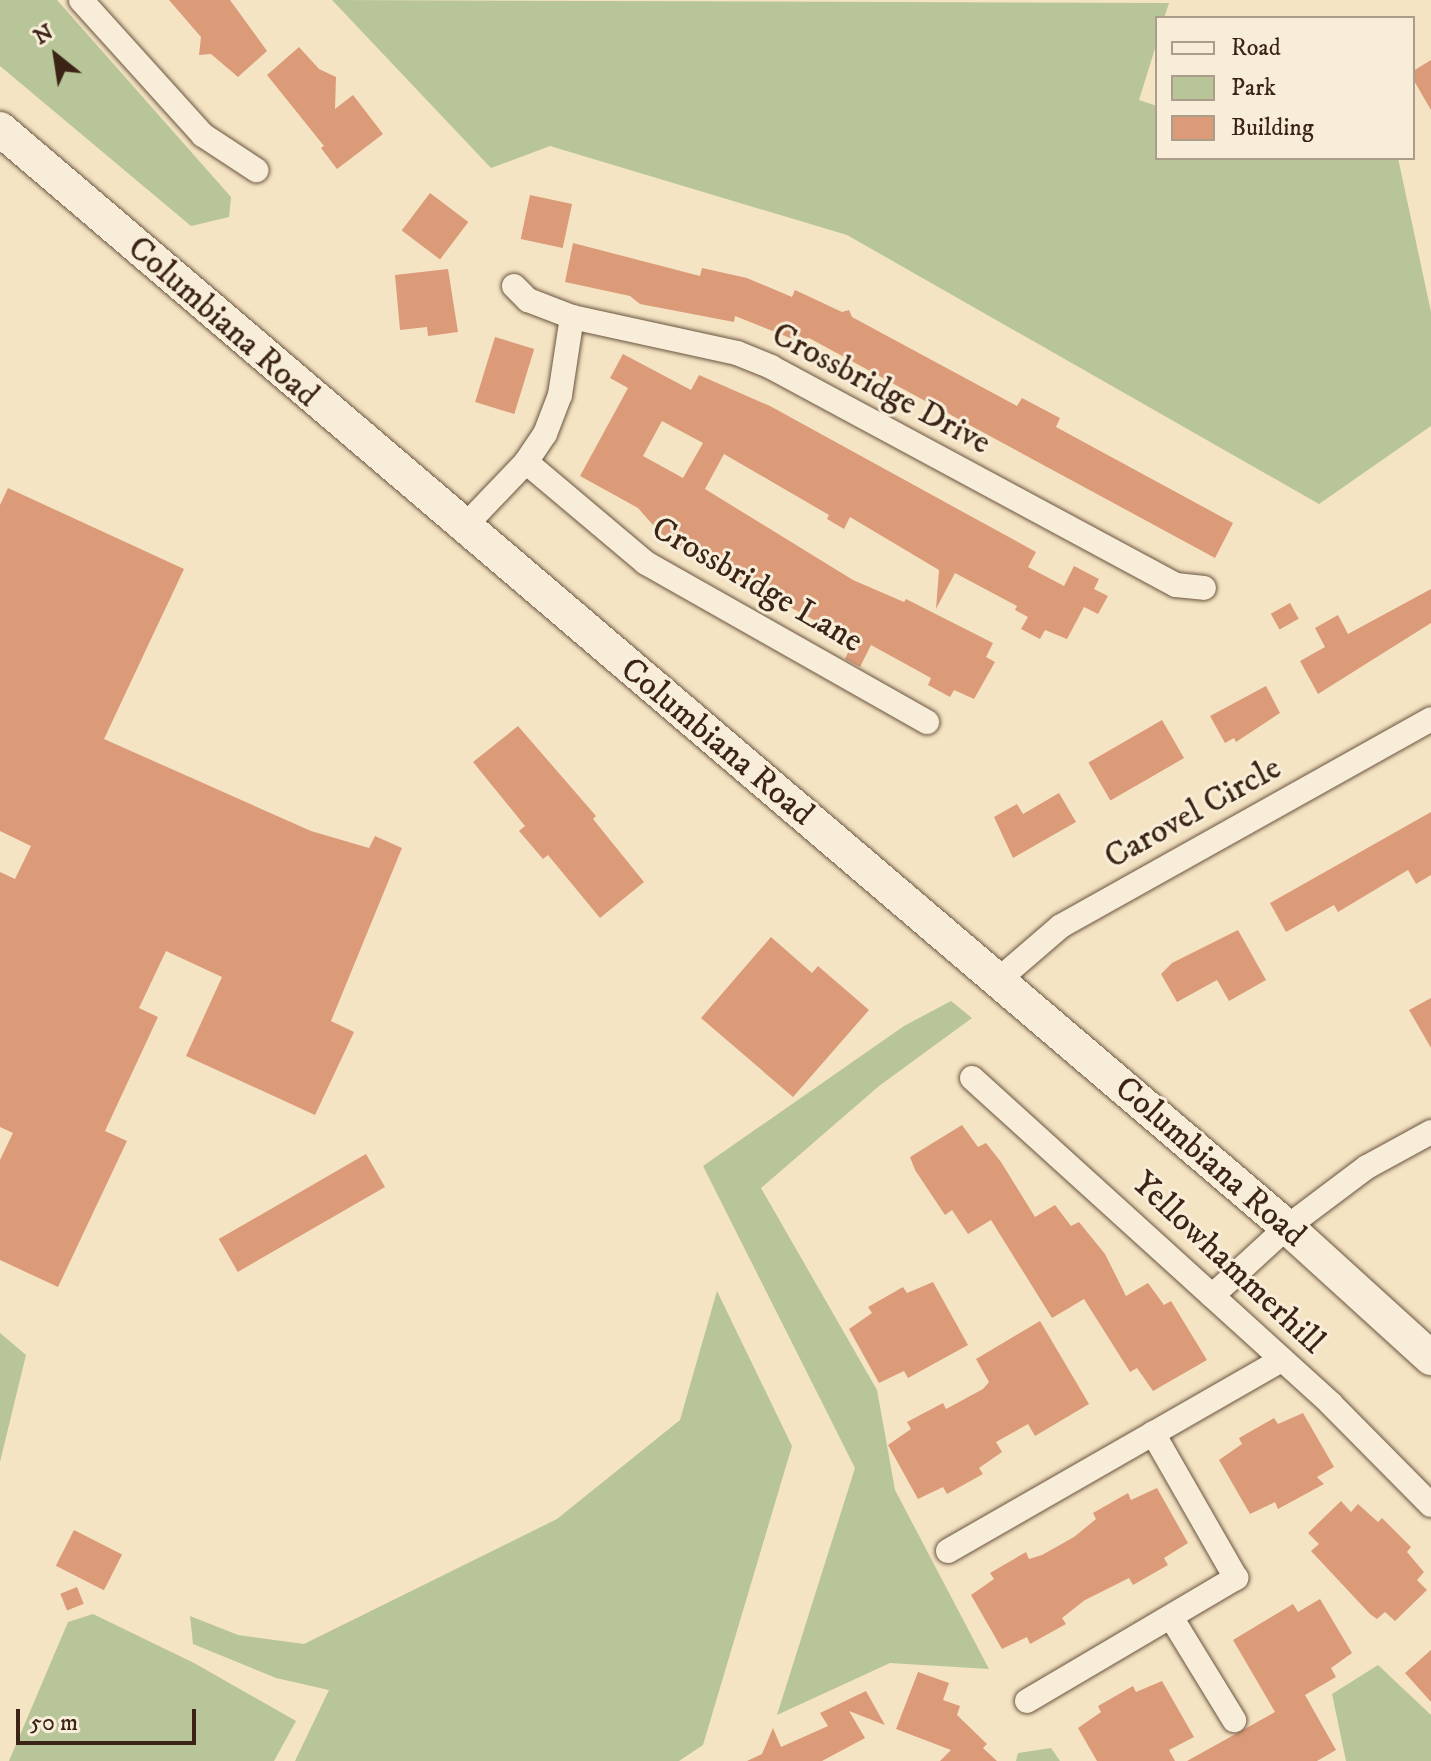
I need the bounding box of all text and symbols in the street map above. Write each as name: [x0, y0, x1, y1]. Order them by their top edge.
north arrow: [16, 16, 96, 96]
legend: [1155, 16, 1415, 160]
text: N: [29, 19, 58, 51]
text: Road: [1231, 33, 1281, 63]
text: Park: [1231, 73, 1276, 103]
text: Building: [1231, 113, 1314, 143]
street label: Columbiana Road: [119, 228, 327, 416]
street label: Crossbridge Drive: [765, 314, 997, 464]
street label: Crossbridge Lane: [644, 508, 870, 662]
street label: Columbiana Road: [612, 649, 822, 835]
street label: Carovel Circle: [1098, 748, 1288, 878]
street label: Columbiana Road: [1106, 1068, 1314, 1256]
street label: Yellowhammerhill: [1123, 1163, 1333, 1363]
scale bar: [20, 1693, 200, 1743]
text: 50 m: [30, 1708, 78, 1738]

